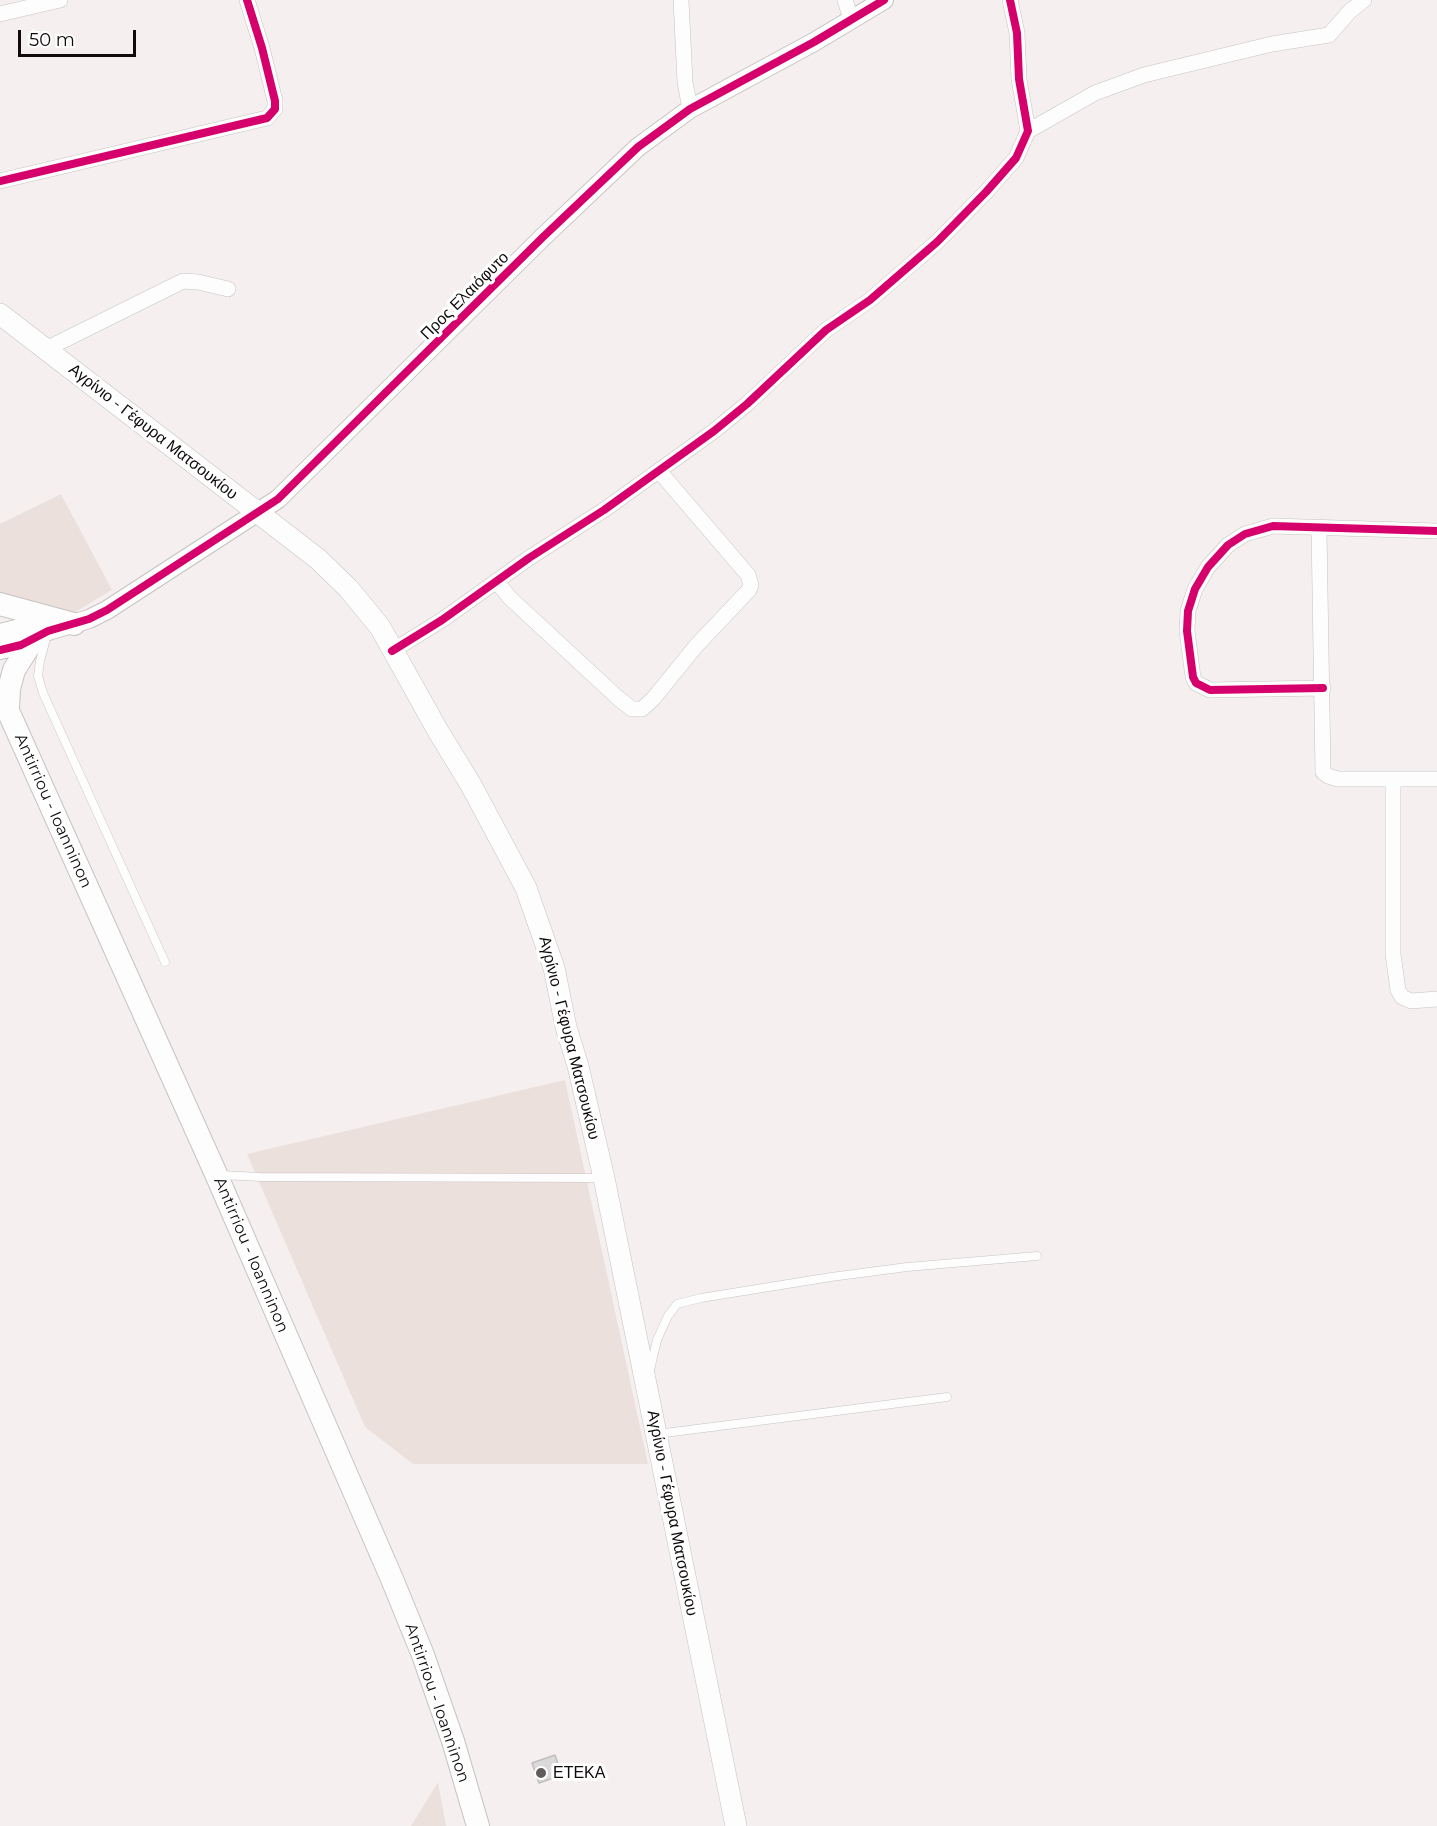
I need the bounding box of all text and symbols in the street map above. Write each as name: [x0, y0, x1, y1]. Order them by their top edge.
scale bar: [21, 18, 140, 56]
text: 50 m: [29, 29, 75, 51]
street label: Προς Ελαιόφυτο: [417, 248, 513, 344]
street label: Αγρίνιο - Γέφυρα Ματσουκίου: [65, 360, 241, 504]
street label: Antirriou - Ioanninon: [10, 731, 96, 891]
street label: Αγρίνιο - Γέφυρα Ματσουκίου: [534, 934, 604, 1142]
street label: Antirriou - Ioanninon: [210, 1174, 292, 1336]
street label: Αγρίνιο - Γέφυρα Ματσουκίου: [643, 1409, 701, 1617]
street label: Antirriou - Ioanninon: [401, 1621, 473, 1785]
place label: ΕΤΕΚΑ: [553, 1763, 605, 1783]
marker: ΕΤΕΚΑ: [534, 1766, 548, 1780]

